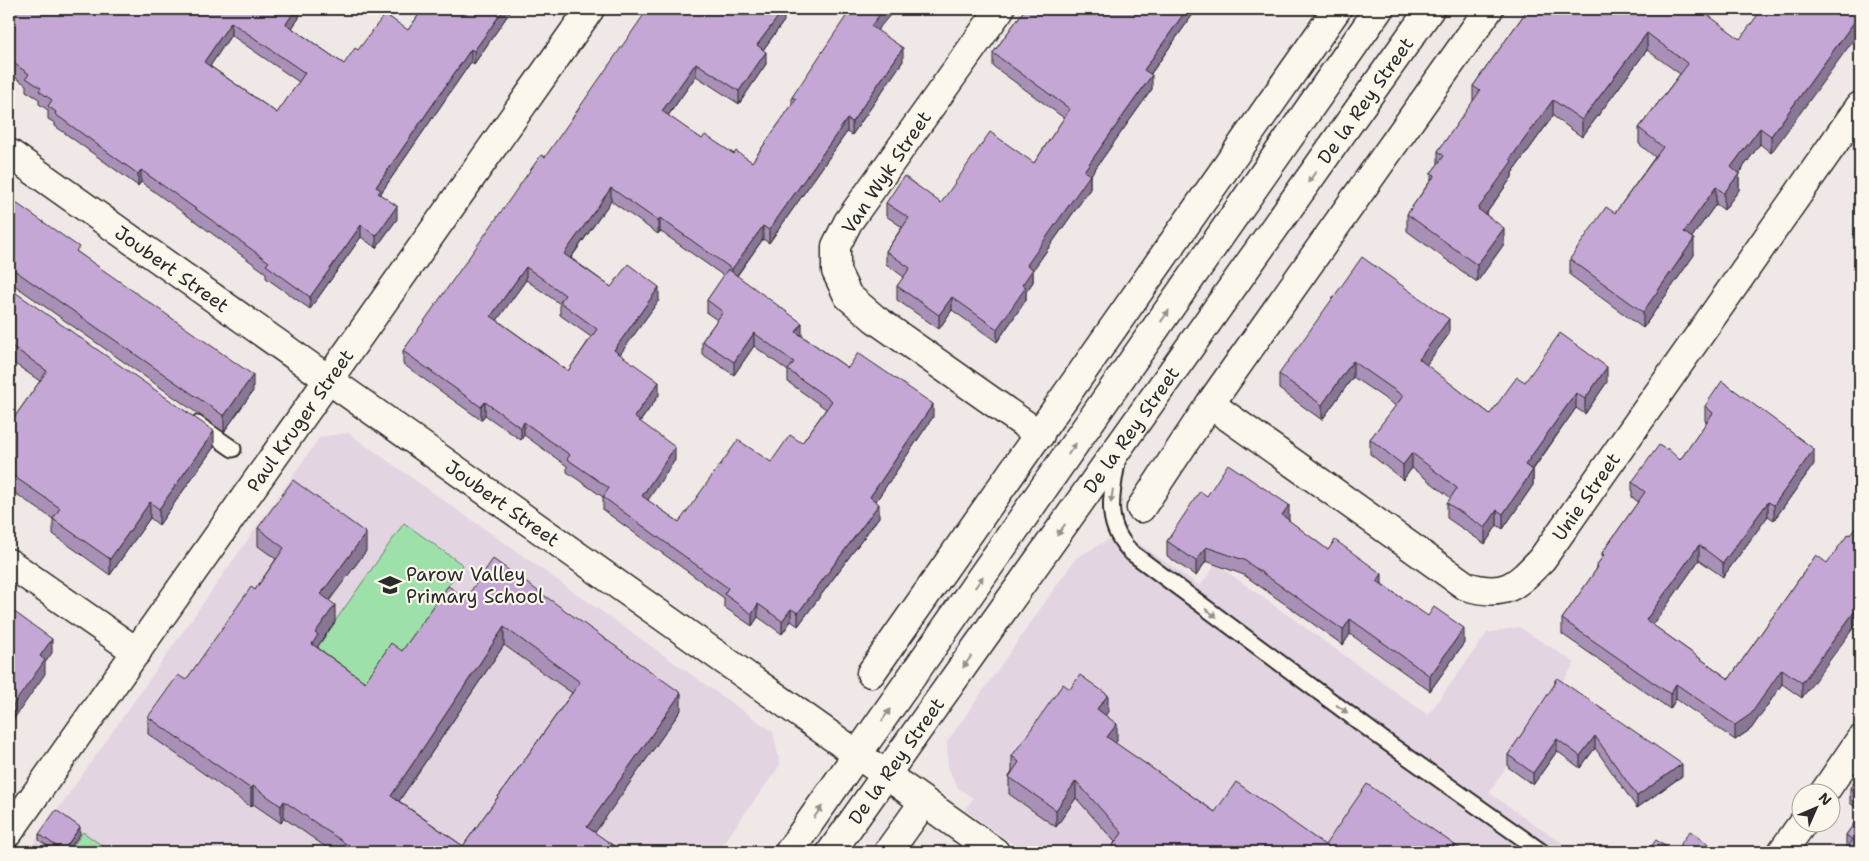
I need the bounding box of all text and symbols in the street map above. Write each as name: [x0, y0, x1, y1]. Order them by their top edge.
street label: De la Rey Street: [1312, 32, 1419, 169]
street label: Van Wyk Street: [836, 106, 937, 239]
one-way arrow: [1307, 171, 1317, 184]
street label: Joubert Street: [110, 220, 234, 318]
one-way arrow: [1160, 309, 1170, 323]
street label: Paul Kruger Street: [241, 344, 359, 497]
street label: De la Rey Street: [1078, 362, 1185, 498]
one-way arrow: [1067, 442, 1077, 456]
street label: Unie Street: [1547, 448, 1626, 546]
street label: Joubert Street: [440, 454, 564, 552]
one-way arrow: [1108, 488, 1116, 504]
one-way arrow: [1056, 523, 1066, 537]
place label: Parow Valley Primary School: [406, 562, 544, 609]
school or university icon: Parow Valley Primary School: [377, 572, 403, 598]
one-way arrow: [974, 575, 984, 589]
one-way arrow: [1204, 608, 1218, 618]
one-way arrow: [962, 655, 972, 669]
street label: De la Rey Street: [843, 693, 950, 829]
one-way arrow: [1335, 704, 1348, 714]
one-way arrow: [881, 709, 891, 722]
north arrow: [1792, 784, 1842, 834]
text: N: [1815, 789, 1835, 809]
one-way arrow: [813, 806, 823, 819]

